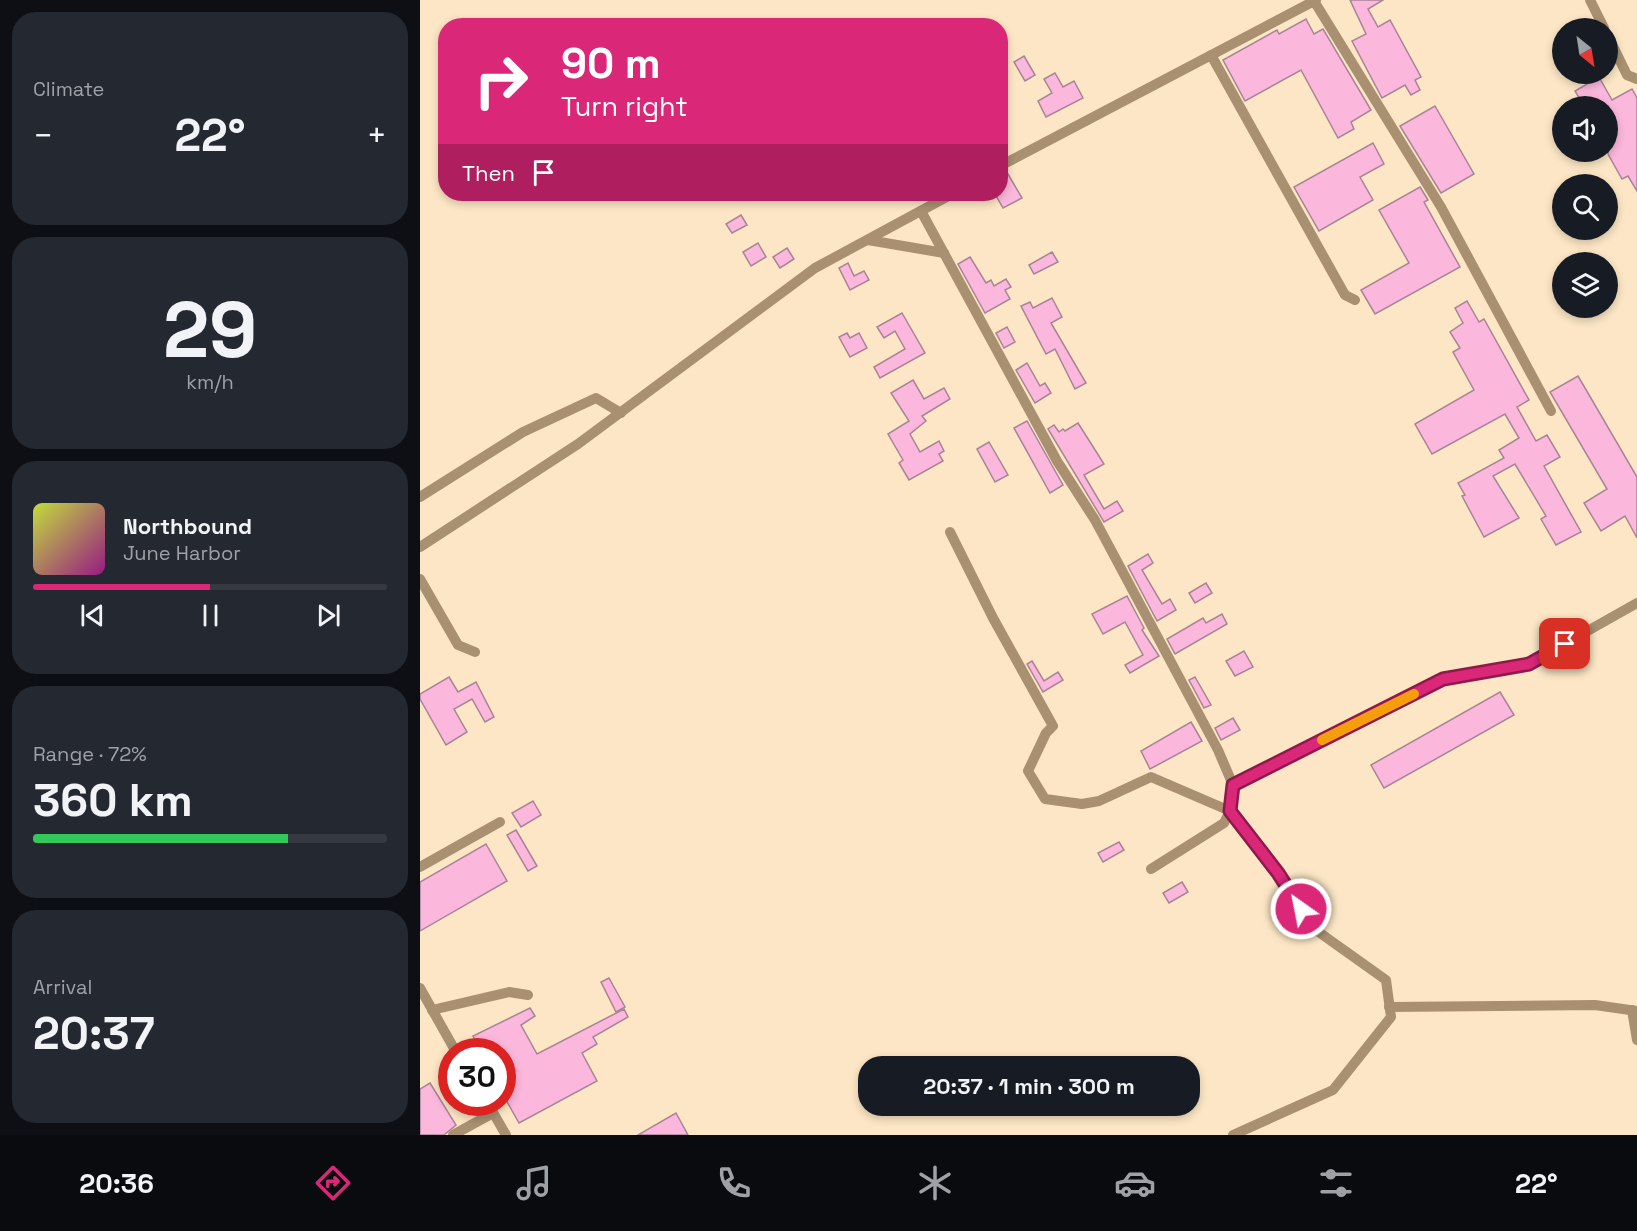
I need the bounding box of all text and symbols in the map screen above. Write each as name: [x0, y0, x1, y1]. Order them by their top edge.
north arrow: [1552, 18, 1618, 84]
map controls: [1552, 18, 1618, 318]
text: 90 m: [561, 37, 661, 90]
icon: right: [462, 42, 540, 120]
text: Climate: [33, 76, 104, 102]
text: Turn right: [561, 89, 688, 124]
button: sound: [1552, 96, 1618, 162]
text: 22°: [174, 107, 246, 164]
text: −: [33, 115, 53, 157]
text: +: [367, 115, 387, 157]
icon: arrive: [527, 156, 560, 189]
text: Then: [462, 159, 515, 187]
button: search: [1552, 174, 1618, 240]
button: layers: [1552, 252, 1618, 318]
text: 29: [163, 280, 257, 380]
text: km/h: [186, 369, 234, 395]
text: Northbound: [123, 512, 252, 540]
text: June Harbor: [123, 540, 241, 566]
icon: previous: [76, 599, 109, 632]
icon: pause: [194, 599, 227, 632]
icon: next: [312, 599, 345, 632]
pin: [1539, 618, 1590, 669]
icon: arrive: [1548, 627, 1581, 660]
text: Range · 72%: [33, 741, 147, 767]
text: 360 km: [33, 772, 193, 829]
position arrow: [1269, 877, 1333, 941]
text: Arrival: [33, 974, 92, 1000]
text: 20:37: [33, 1005, 155, 1062]
speed limit sign: 30: [438, 1038, 516, 1116]
text: 20:37 · 1 min · 300 m: [923, 1072, 1135, 1100]
icon: directions: [312, 1162, 354, 1204]
icon: music: [513, 1162, 555, 1204]
icon: phone: [713, 1162, 755, 1204]
icon: climate: [914, 1162, 956, 1204]
icon: car: [1114, 1162, 1156, 1204]
icon: filters: [1315, 1162, 1357, 1204]
text: 20:36: [79, 1166, 154, 1201]
text: 22°: [1515, 1166, 1558, 1201]

